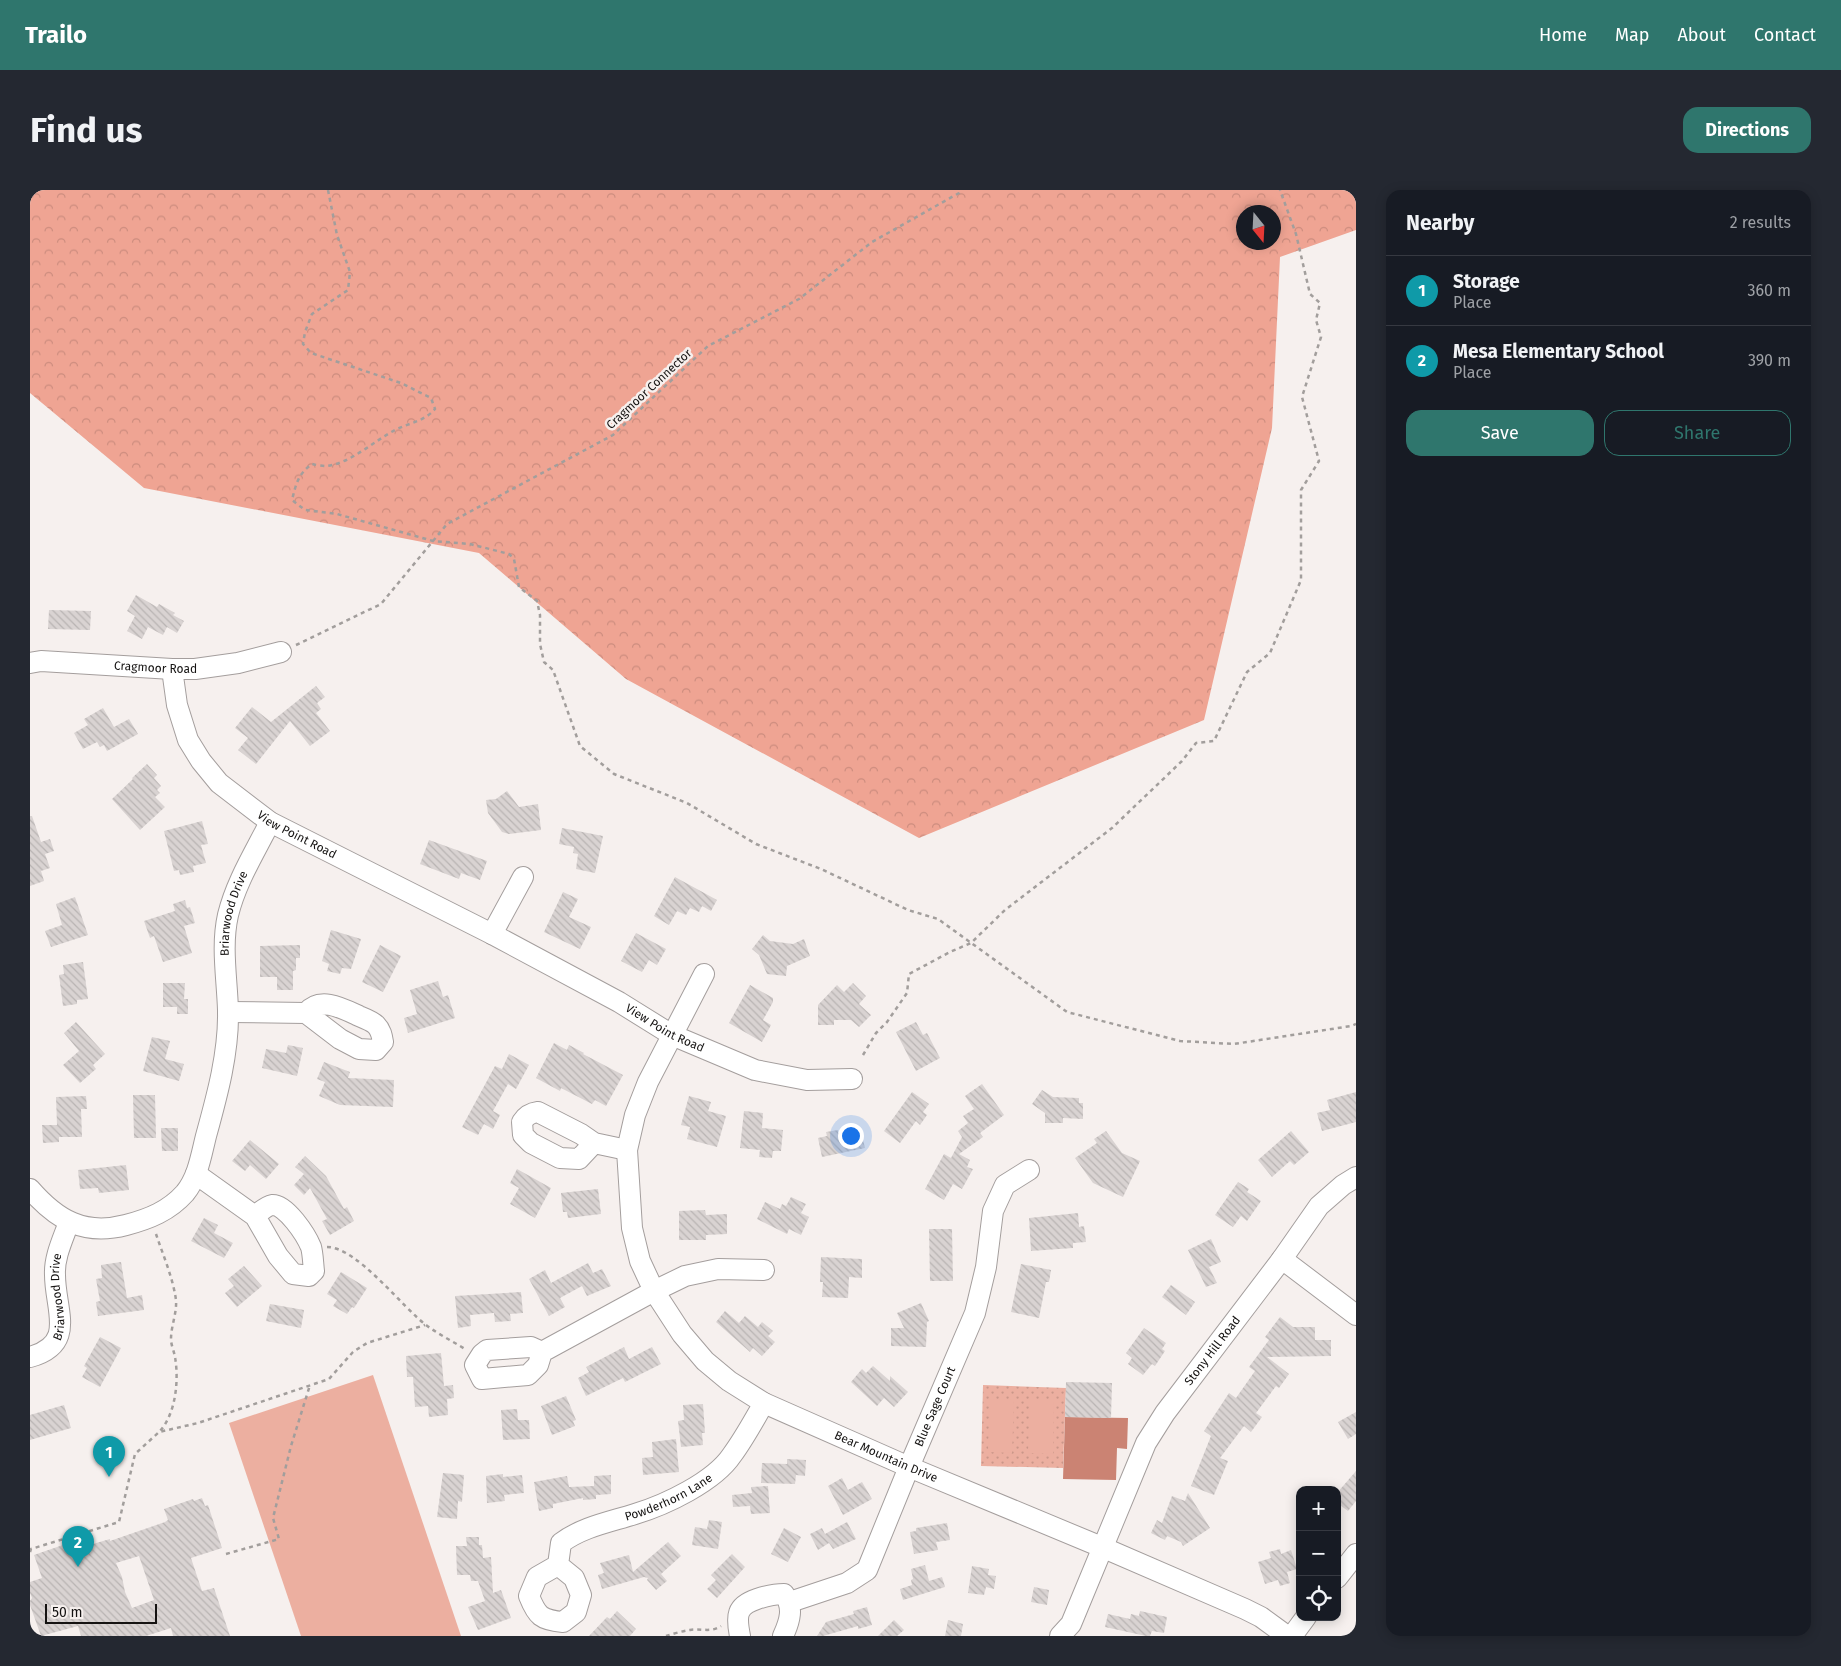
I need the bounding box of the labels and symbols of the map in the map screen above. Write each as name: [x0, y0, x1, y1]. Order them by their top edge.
north arrow: [1236, 205, 1281, 250]
street label: Cragmoor Connector: [604, 346, 695, 432]
street label: Cragmoor Road: [114, 658, 197, 676]
street label: View Point Road: [254, 808, 339, 861]
street label: Briarwood Drive: [218, 869, 251, 956]
street label: View Point Road: [623, 1001, 706, 1055]
your location: [838, 1123, 864, 1149]
street label: Briarwood Drive: [48, 1252, 67, 1343]
street label: Stony Hill Road: [1182, 1313, 1243, 1388]
street label: Blue Sage Court: [912, 1364, 959, 1449]
street label: Bear Mountain Drive: [832, 1428, 940, 1485]
pin: 1: [93, 1436, 125, 1477]
street label: Powderhorn Lane: [623, 1471, 715, 1524]
pin: 2: [62, 1526, 94, 1567]
scale bar: [45, 1601, 158, 1624]

